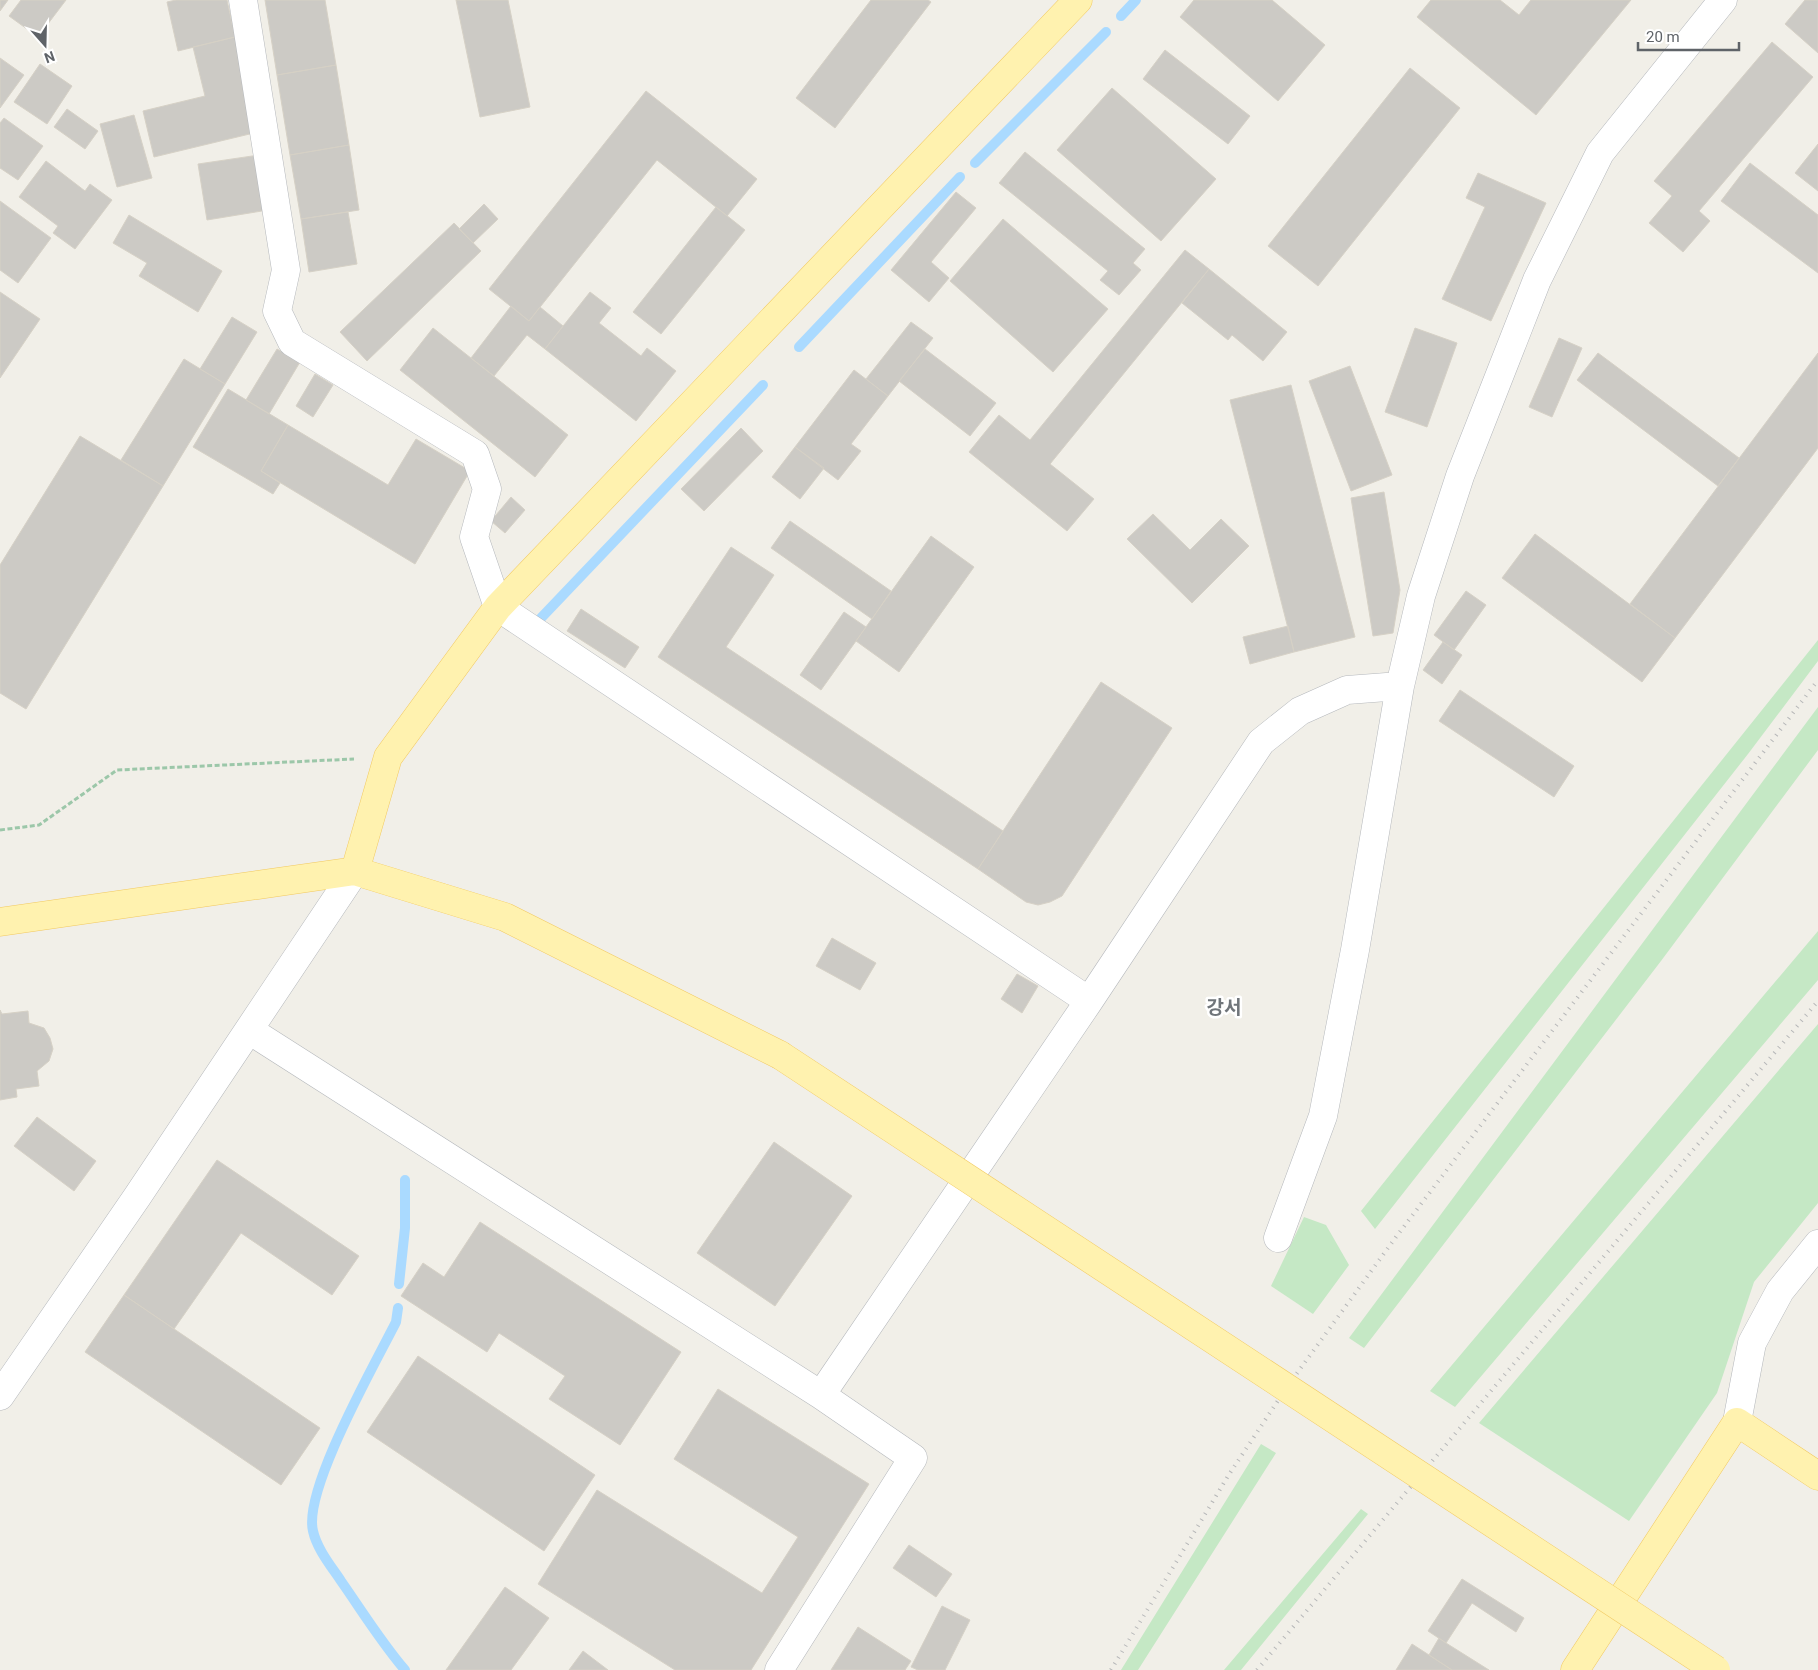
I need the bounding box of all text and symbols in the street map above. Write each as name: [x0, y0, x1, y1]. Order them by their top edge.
north arrow: [20, 20, 70, 70]
scale bar: [1638, 20, 1739, 52]
text: 20 m: [1646, 28, 1680, 46]
text: N: [42, 48, 57, 66]
district label: 강서: [1207, 996, 1241, 1019]

